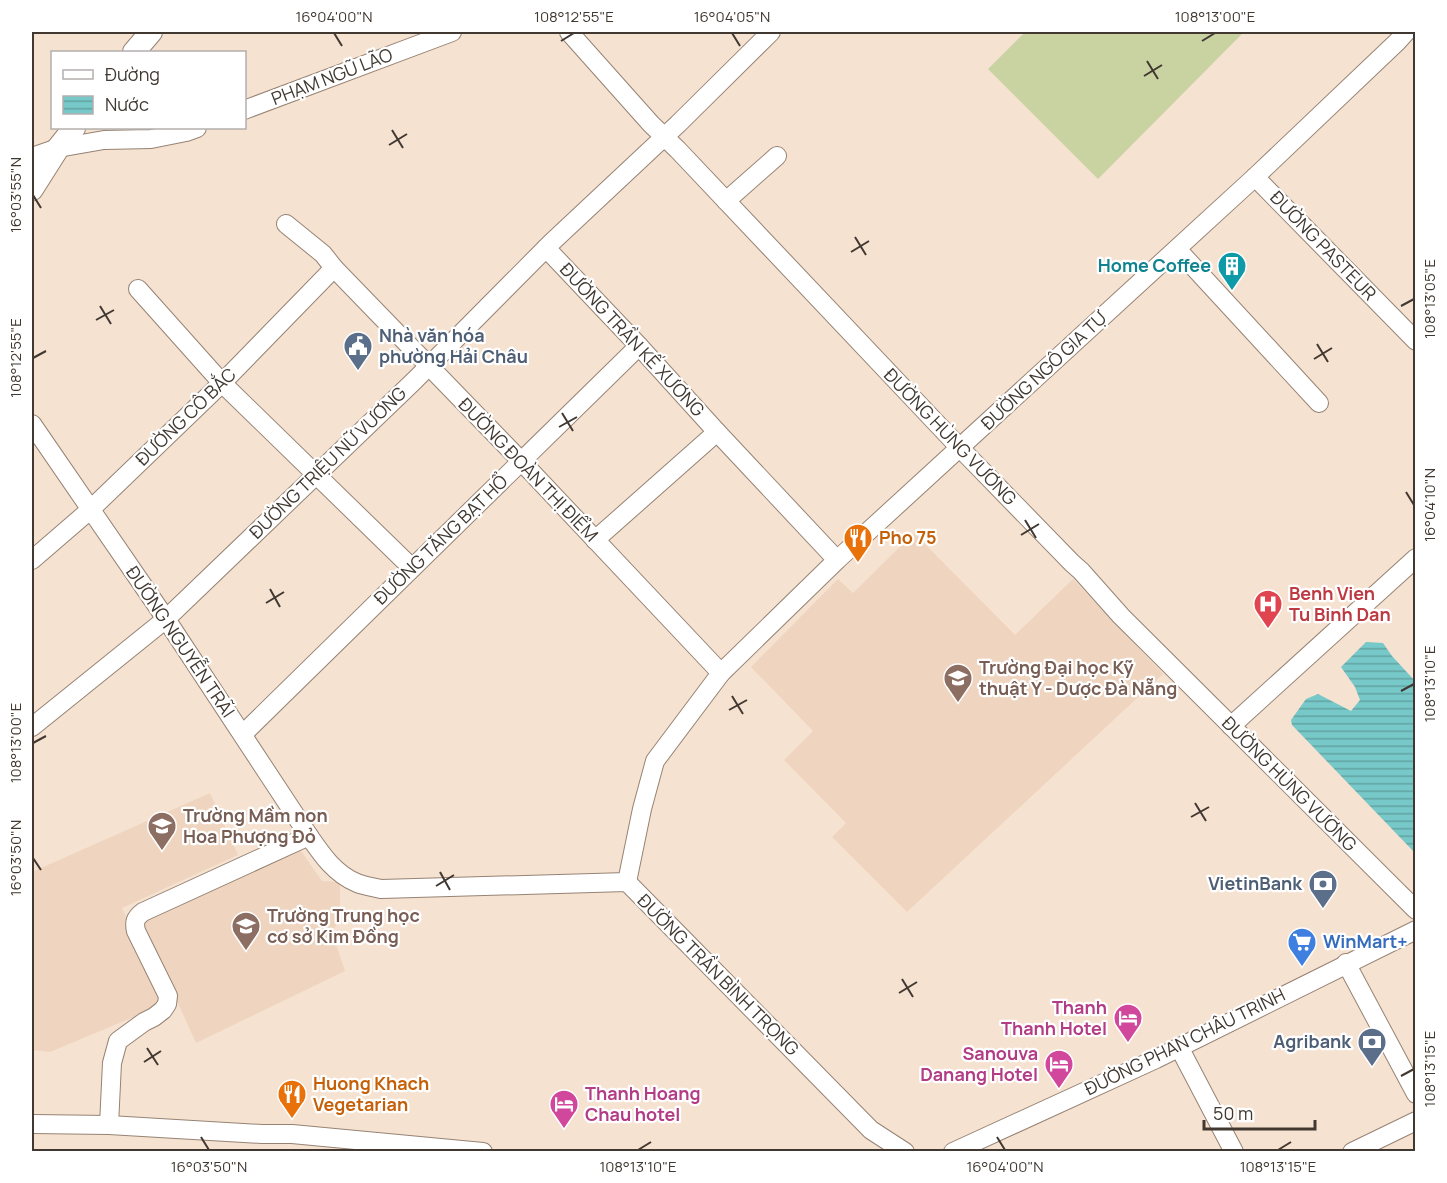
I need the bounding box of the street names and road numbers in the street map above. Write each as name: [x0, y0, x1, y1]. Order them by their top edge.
street label: PHẠM NGŨ LÃO: [268, 42, 396, 110]
street label: ĐƯỜNG PASTEUR: [1265, 185, 1382, 305]
street label: ĐƯỜNG TRẦN KẾ XƯƠNG: [555, 257, 711, 422]
street label: ĐƯỜNG NGÔ GIA TỰ: [975, 305, 1112, 435]
street label: ĐƯỜNG CÔ BẮC: [129, 361, 241, 470]
street label: ĐƯỜNG HÙNG VƯƠNG: [879, 363, 1023, 510]
street label: ĐƯỜNG TRIỆU NỮ VƯƠNG: [244, 381, 411, 544]
street label: ĐƯỜNG ĐOÀN THỊ ĐIỂM: [454, 392, 604, 546]
street label: ĐƯỜNG TĂNG BẠT HỔ: [368, 469, 512, 609]
street label: ĐƯỜNG NGUYỄN TRÃI: [121, 560, 241, 722]
street label: ĐƯỜNG HÙNG VƯƠNG: [1217, 711, 1363, 856]
street label: ĐƯỜNG TRẦN BÌNH TRỌNG: [633, 888, 805, 1061]
street label: ĐƯỜNG PHAN CHÂU TRINH: [1080, 982, 1289, 1100]

